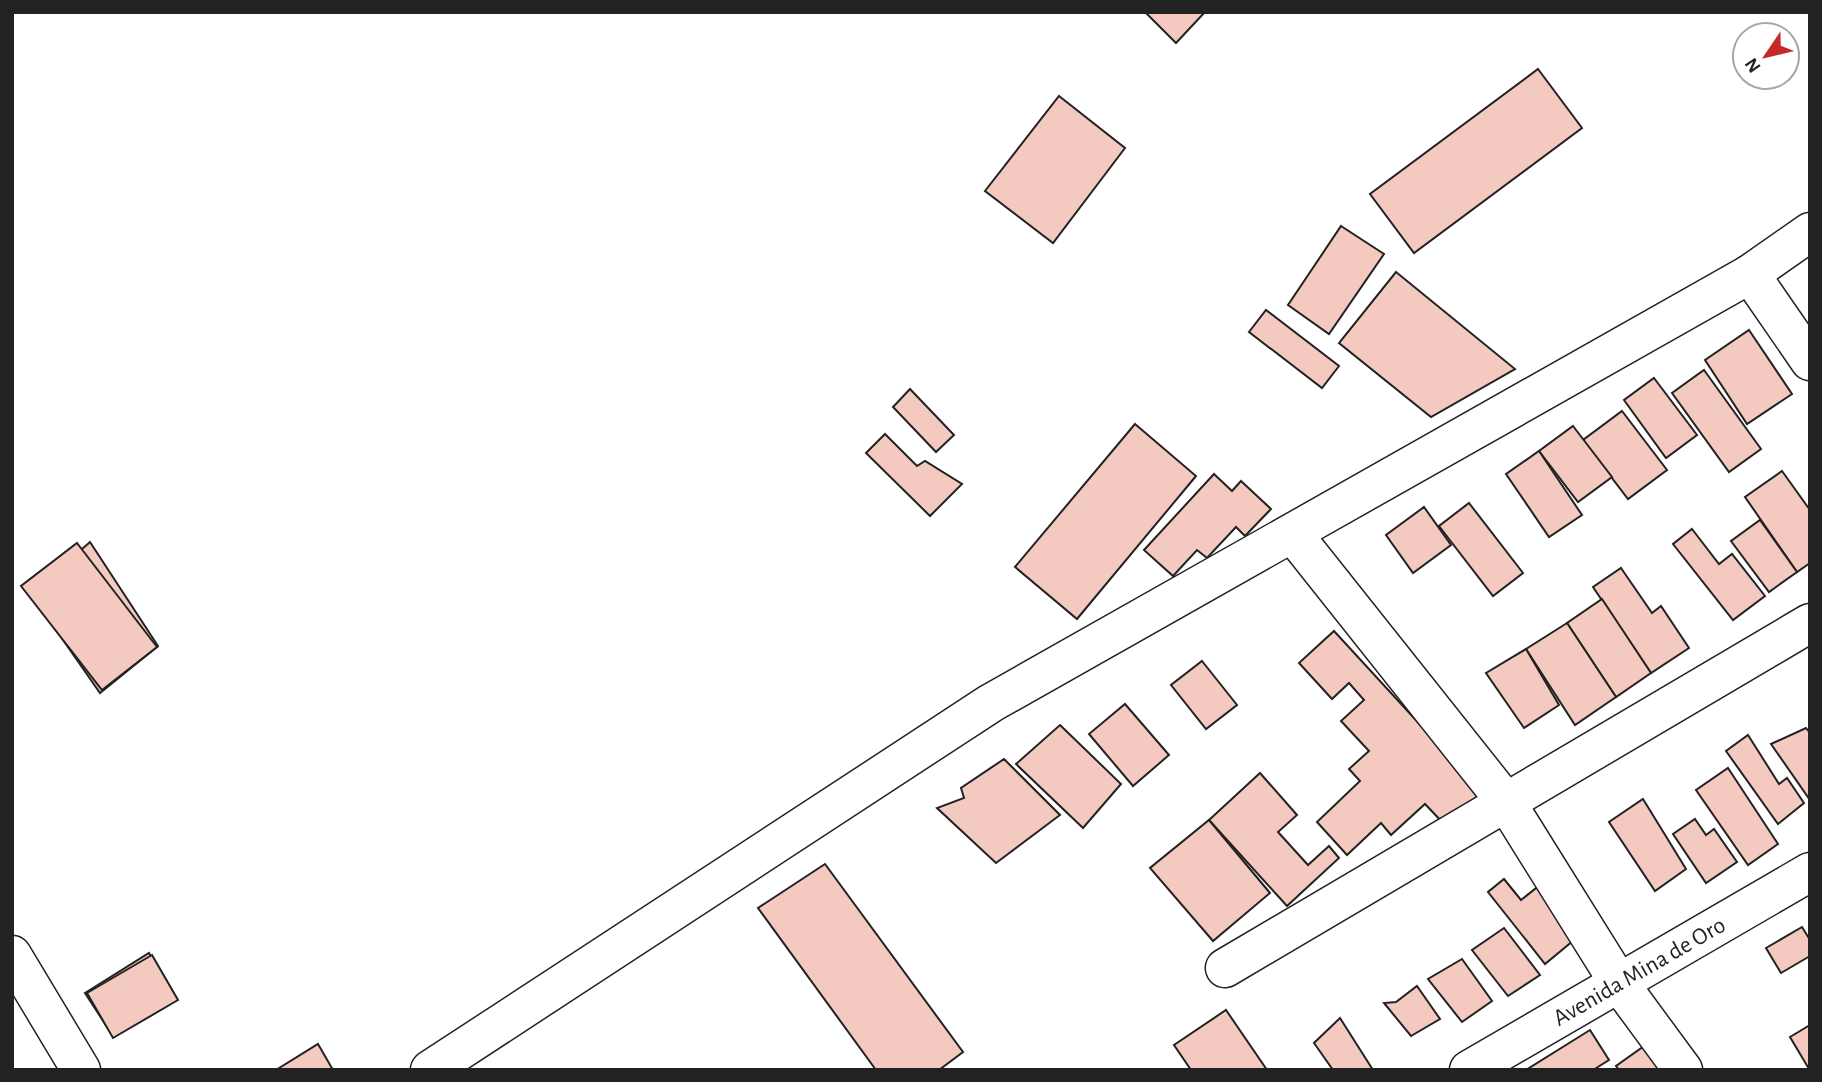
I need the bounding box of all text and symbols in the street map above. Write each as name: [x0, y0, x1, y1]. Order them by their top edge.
north arrow: [1731, 21, 1801, 91]
text: N: [1742, 54, 1765, 76]
street label: Avenida Mina de Oro: [1549, 913, 1730, 1031]

